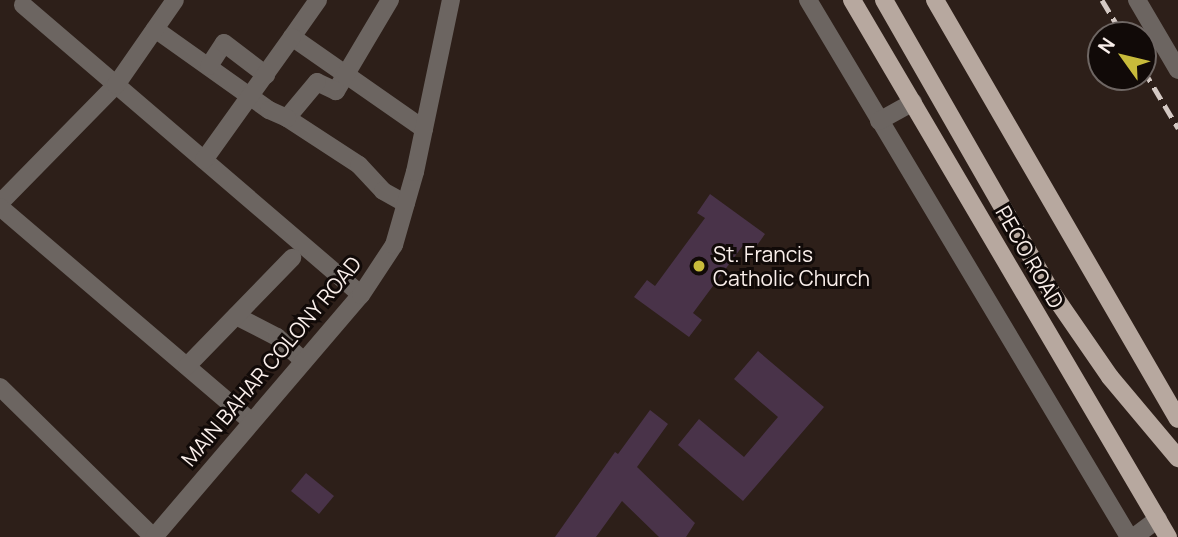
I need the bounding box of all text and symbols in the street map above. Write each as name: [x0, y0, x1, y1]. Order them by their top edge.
north arrow: [1087, 21, 1157, 91]
text: N: [1092, 32, 1121, 58]
street label: PECO ROAD: [991, 201, 1069, 313]
place label: St. Francis Catholic Church: [713, 241, 870, 291]
street label: MAIN BAHAR COLONY ROAD: [176, 251, 366, 471]
marker: St. Francis Catholic Church: [691, 258, 707, 274]

